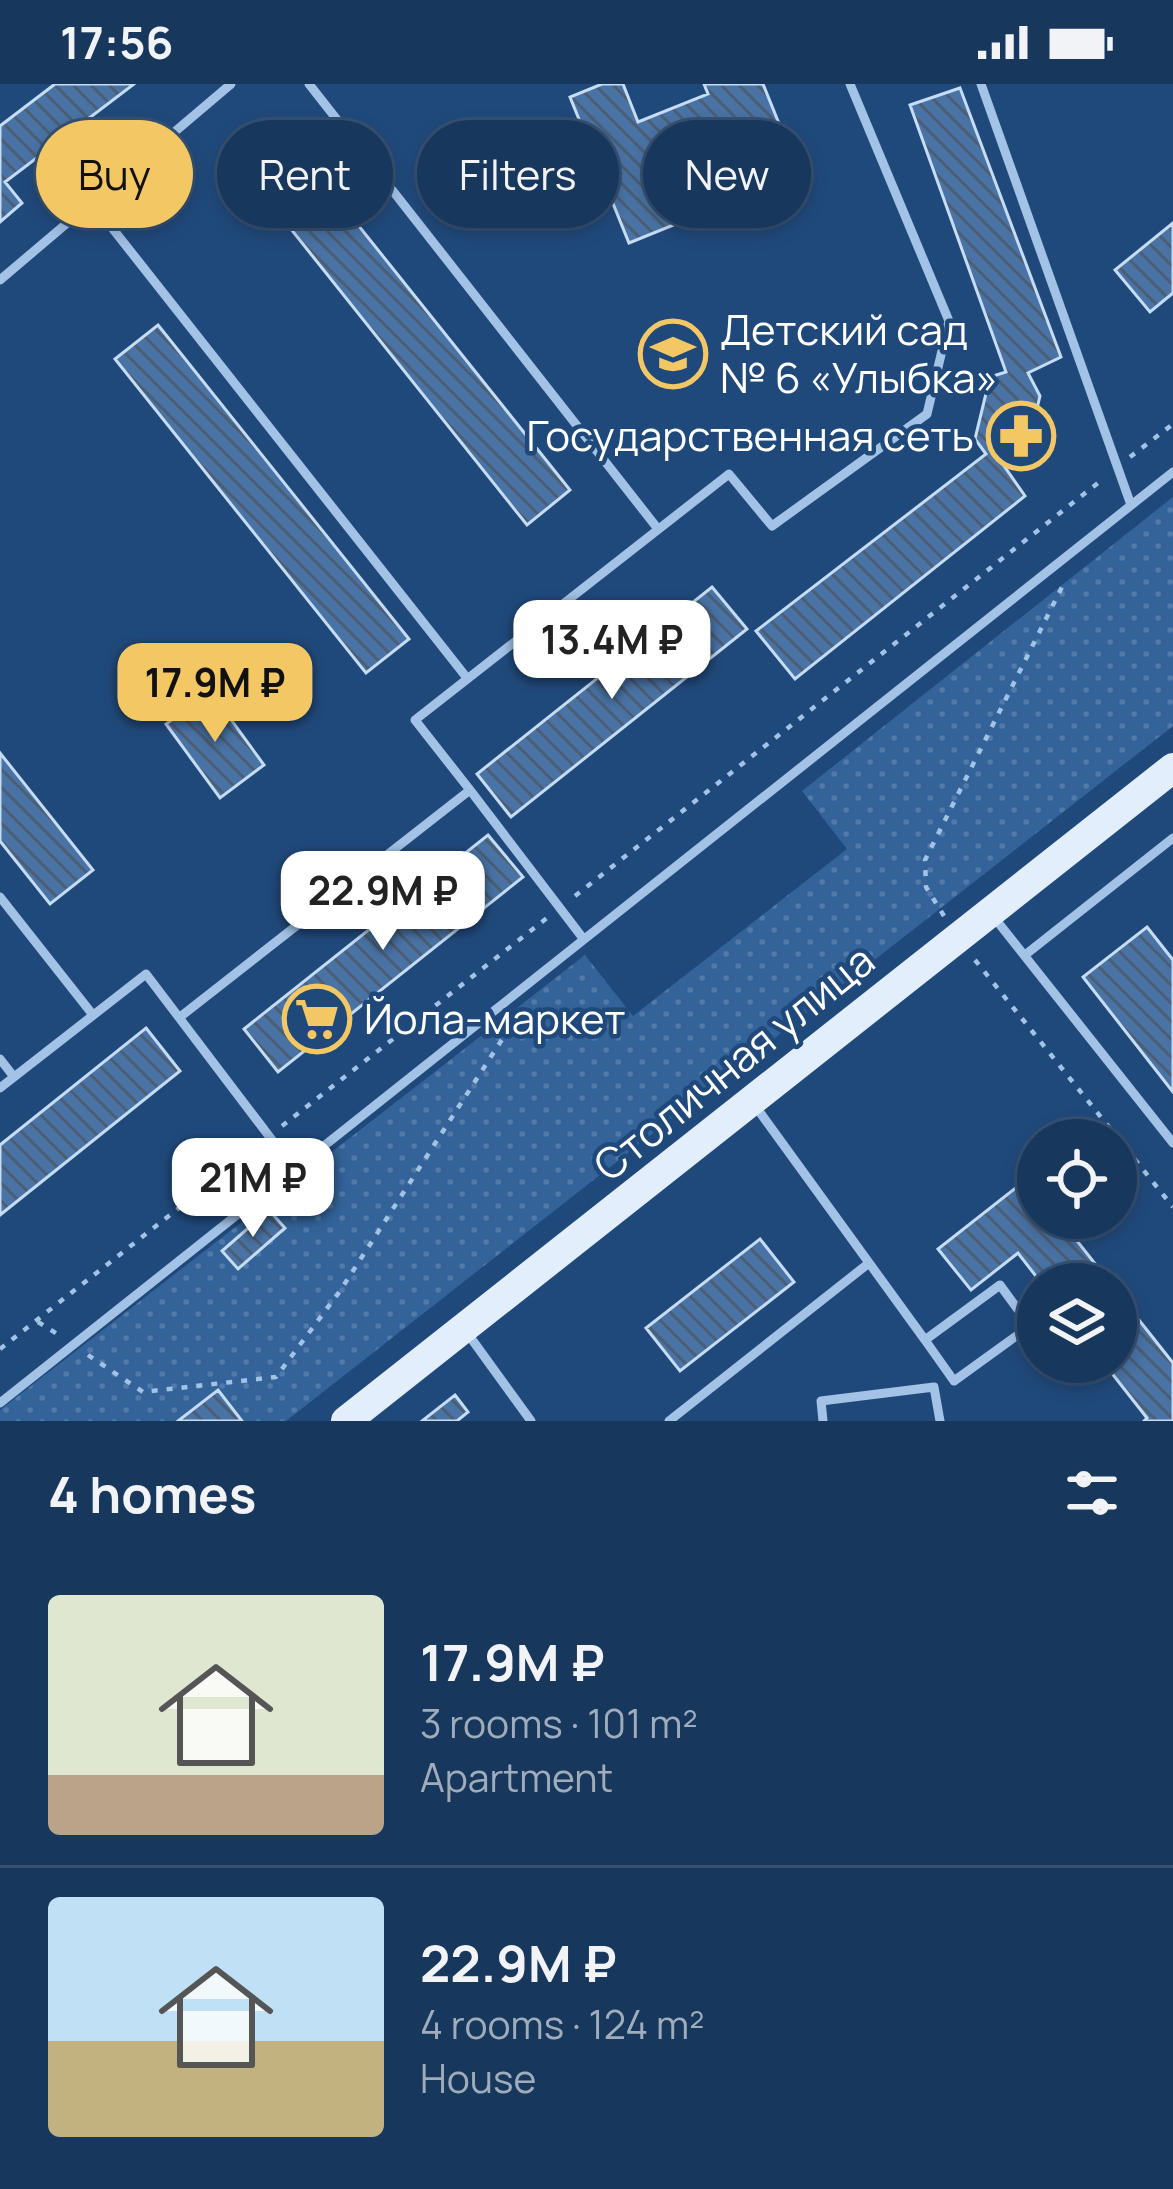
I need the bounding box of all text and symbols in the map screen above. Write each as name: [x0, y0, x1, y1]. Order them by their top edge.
text: 17:56: [60, 11, 173, 73]
chip: Buy: [36, 120, 193, 228]
chip: Rent: [217, 120, 393, 228]
chip: Filters: [417, 120, 619, 228]
chip: New: [643, 120, 811, 228]
place label: Детский сад № 6 «Улыбка»: [720, 300, 998, 406]
school or university icon: Детский сад № 6 «Улыбка»: [638, 319, 708, 389]
pharmacy icon: Государственная сеть: [986, 401, 1056, 471]
place label: Государственная сеть: [526, 406, 974, 464]
pin: 13.4M ₽: [501, 600, 723, 702]
text: 13.4M ₽: [540, 612, 684, 666]
pin: 17.9M ₽: [104, 643, 326, 745]
text: 17.9M ₽: [144, 655, 286, 709]
pin: 22.9M ₽: [272, 851, 494, 953]
text: 22.9M ₽: [308, 863, 458, 917]
street label: Столичная улица: [581, 931, 886, 1193]
supermarket icon: Йола-маркет: [282, 984, 352, 1054]
place label: Йола-маркет: [364, 989, 626, 1047]
map controls: [1017, 1119, 1137, 1383]
button: locate: [1017, 1119, 1137, 1239]
pin: 21M ₽: [169, 1138, 337, 1240]
text: 21M ₽: [199, 1150, 307, 1204]
button: layers: [1017, 1263, 1137, 1383]
text: 4 homes: [48, 1459, 256, 1528]
icon: filters: [1059, 1460, 1125, 1526]
text: 17.9M ₽: [420, 1627, 605, 1696]
icon: home: [144, 1643, 288, 1787]
text: 3 rooms · 101 m²: [420, 1696, 698, 1750]
text: Apartment: [420, 1750, 613, 1804]
text: 22.9M ₽: [420, 1928, 617, 1997]
icon: home: [144, 1945, 288, 2089]
text: 4 rooms · 124 m²: [420, 1997, 705, 2051]
text: House: [420, 2051, 536, 2105]

